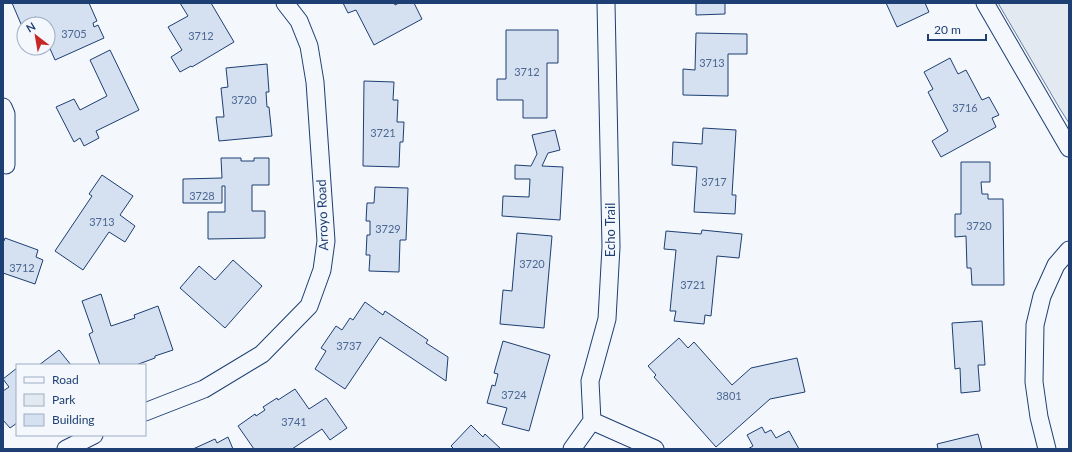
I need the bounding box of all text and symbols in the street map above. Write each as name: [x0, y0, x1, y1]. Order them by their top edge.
north arrow: [16, 16, 56, 56]
scale bar: [928, 16, 986, 42]
text: N: [24, 19, 38, 35]
text: 20 m: [934, 22, 961, 37]
house number: 3705: [61, 27, 87, 40]
house number: 3712: [188, 29, 214, 42]
house number: 3713: [699, 56, 725, 69]
house number: 3712: [514, 65, 540, 78]
house number: 3720: [231, 93, 257, 106]
house number: 3716: [952, 101, 978, 114]
house number: 3721: [370, 126, 396, 139]
house number: 3717: [701, 175, 727, 188]
street label: Arroyo Road: [313, 179, 331, 251]
house number: 3728: [189, 189, 215, 202]
street label: Echo Trail: [602, 203, 618, 257]
house number: 3713: [89, 215, 115, 228]
house number: 3720: [966, 219, 992, 232]
house number: 3729: [375, 222, 401, 235]
house number: 3720: [519, 257, 545, 270]
house number: 3712: [9, 261, 35, 274]
house number: 3721: [680, 278, 706, 291]
house number: 3737: [336, 339, 362, 352]
legend: [16, 364, 146, 436]
text: Road: [52, 372, 79, 387]
house number: 3724: [501, 388, 527, 401]
house number: 3801: [716, 389, 742, 402]
text: Park: [52, 392, 76, 407]
text: Building: [52, 412, 95, 427]
house number: 3741: [281, 415, 307, 428]

